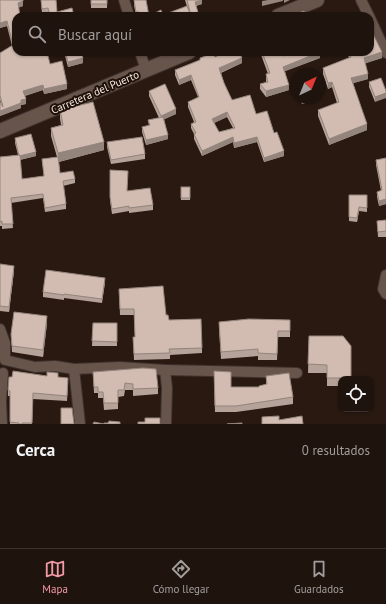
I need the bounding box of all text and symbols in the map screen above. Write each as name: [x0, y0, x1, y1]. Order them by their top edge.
search box: [12, 12, 374, 56]
icon: search: [26, 23, 48, 45]
text: Buscar aquí: [58, 25, 132, 44]
street label: Carretera del Puerto: [49, 67, 141, 117]
north arrow: [290, 68, 326, 104]
map controls: [338, 376, 374, 412]
button: locate: [338, 376, 374, 412]
text: Cerca: [16, 439, 55, 461]
text: 0 resultados: [302, 442, 370, 459]
tab: Mapa: [42, 558, 68, 596]
tab: Cómo llegar: [153, 558, 209, 596]
tab: Guardados: [294, 558, 344, 596]

